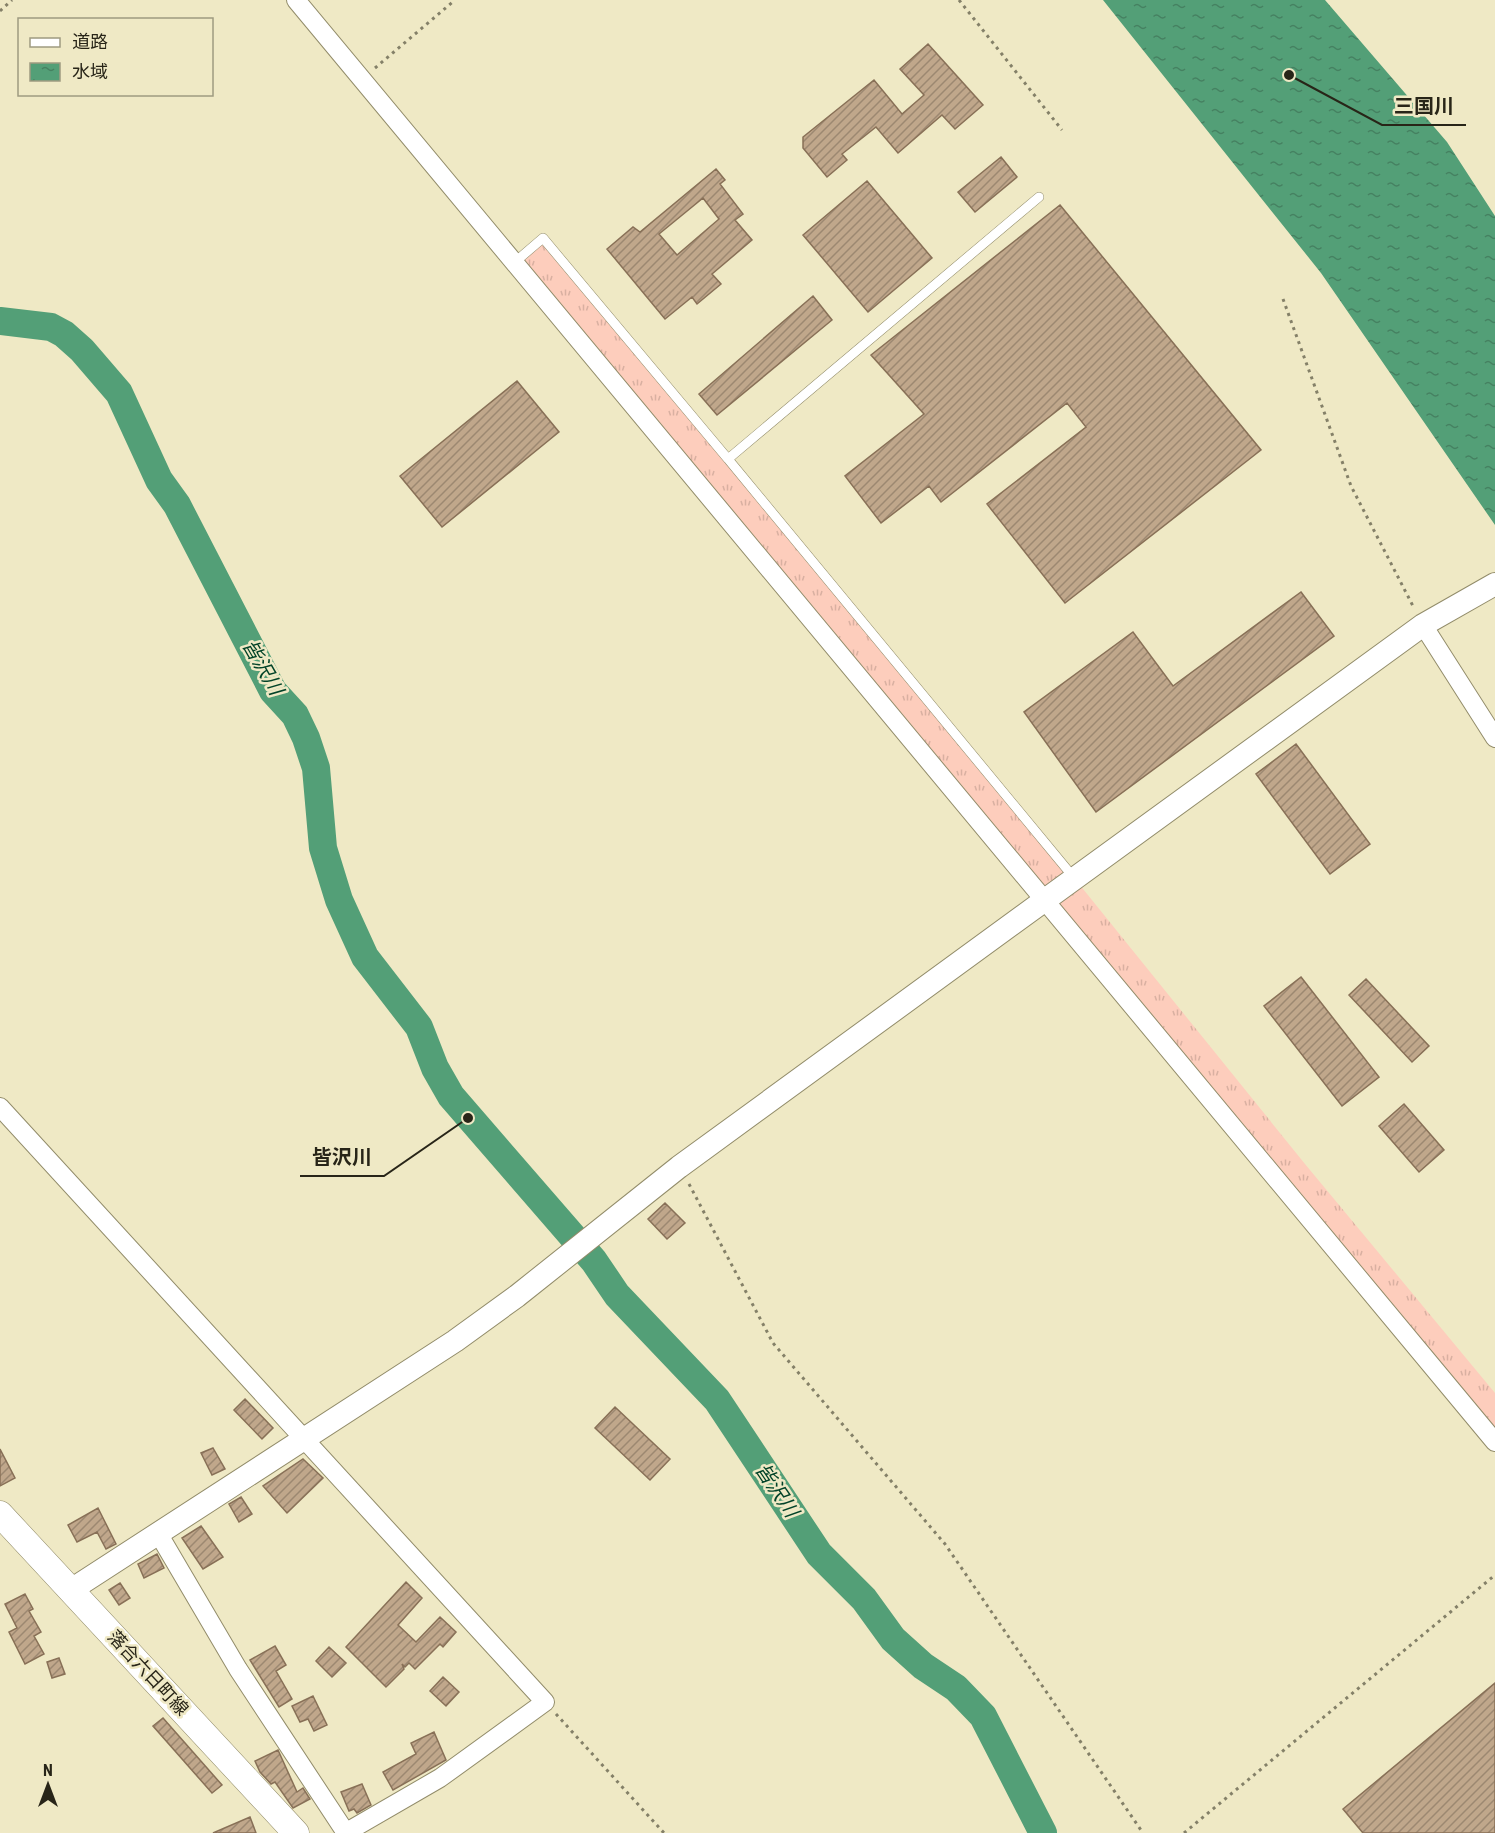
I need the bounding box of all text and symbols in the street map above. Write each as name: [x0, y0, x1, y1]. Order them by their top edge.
legend: [18, 18, 213, 96]
text: 道路: [72, 31, 108, 52]
text: 水域: [72, 61, 108, 82]
callout: 三国川: [1382, 87, 1466, 125]
text: 三国川: [1394, 94, 1454, 118]
water label: 皆沢川: [238, 635, 289, 701]
callout: 皆沢川: [300, 1138, 384, 1176]
text: 皆沢川: [312, 1145, 372, 1169]
water label: 皆沢川: [750, 1458, 805, 1523]
street label: 落合六日町線: [104, 1626, 193, 1719]
north arrow: [18, 1755, 78, 1815]
text: N: [43, 1761, 53, 1780]

